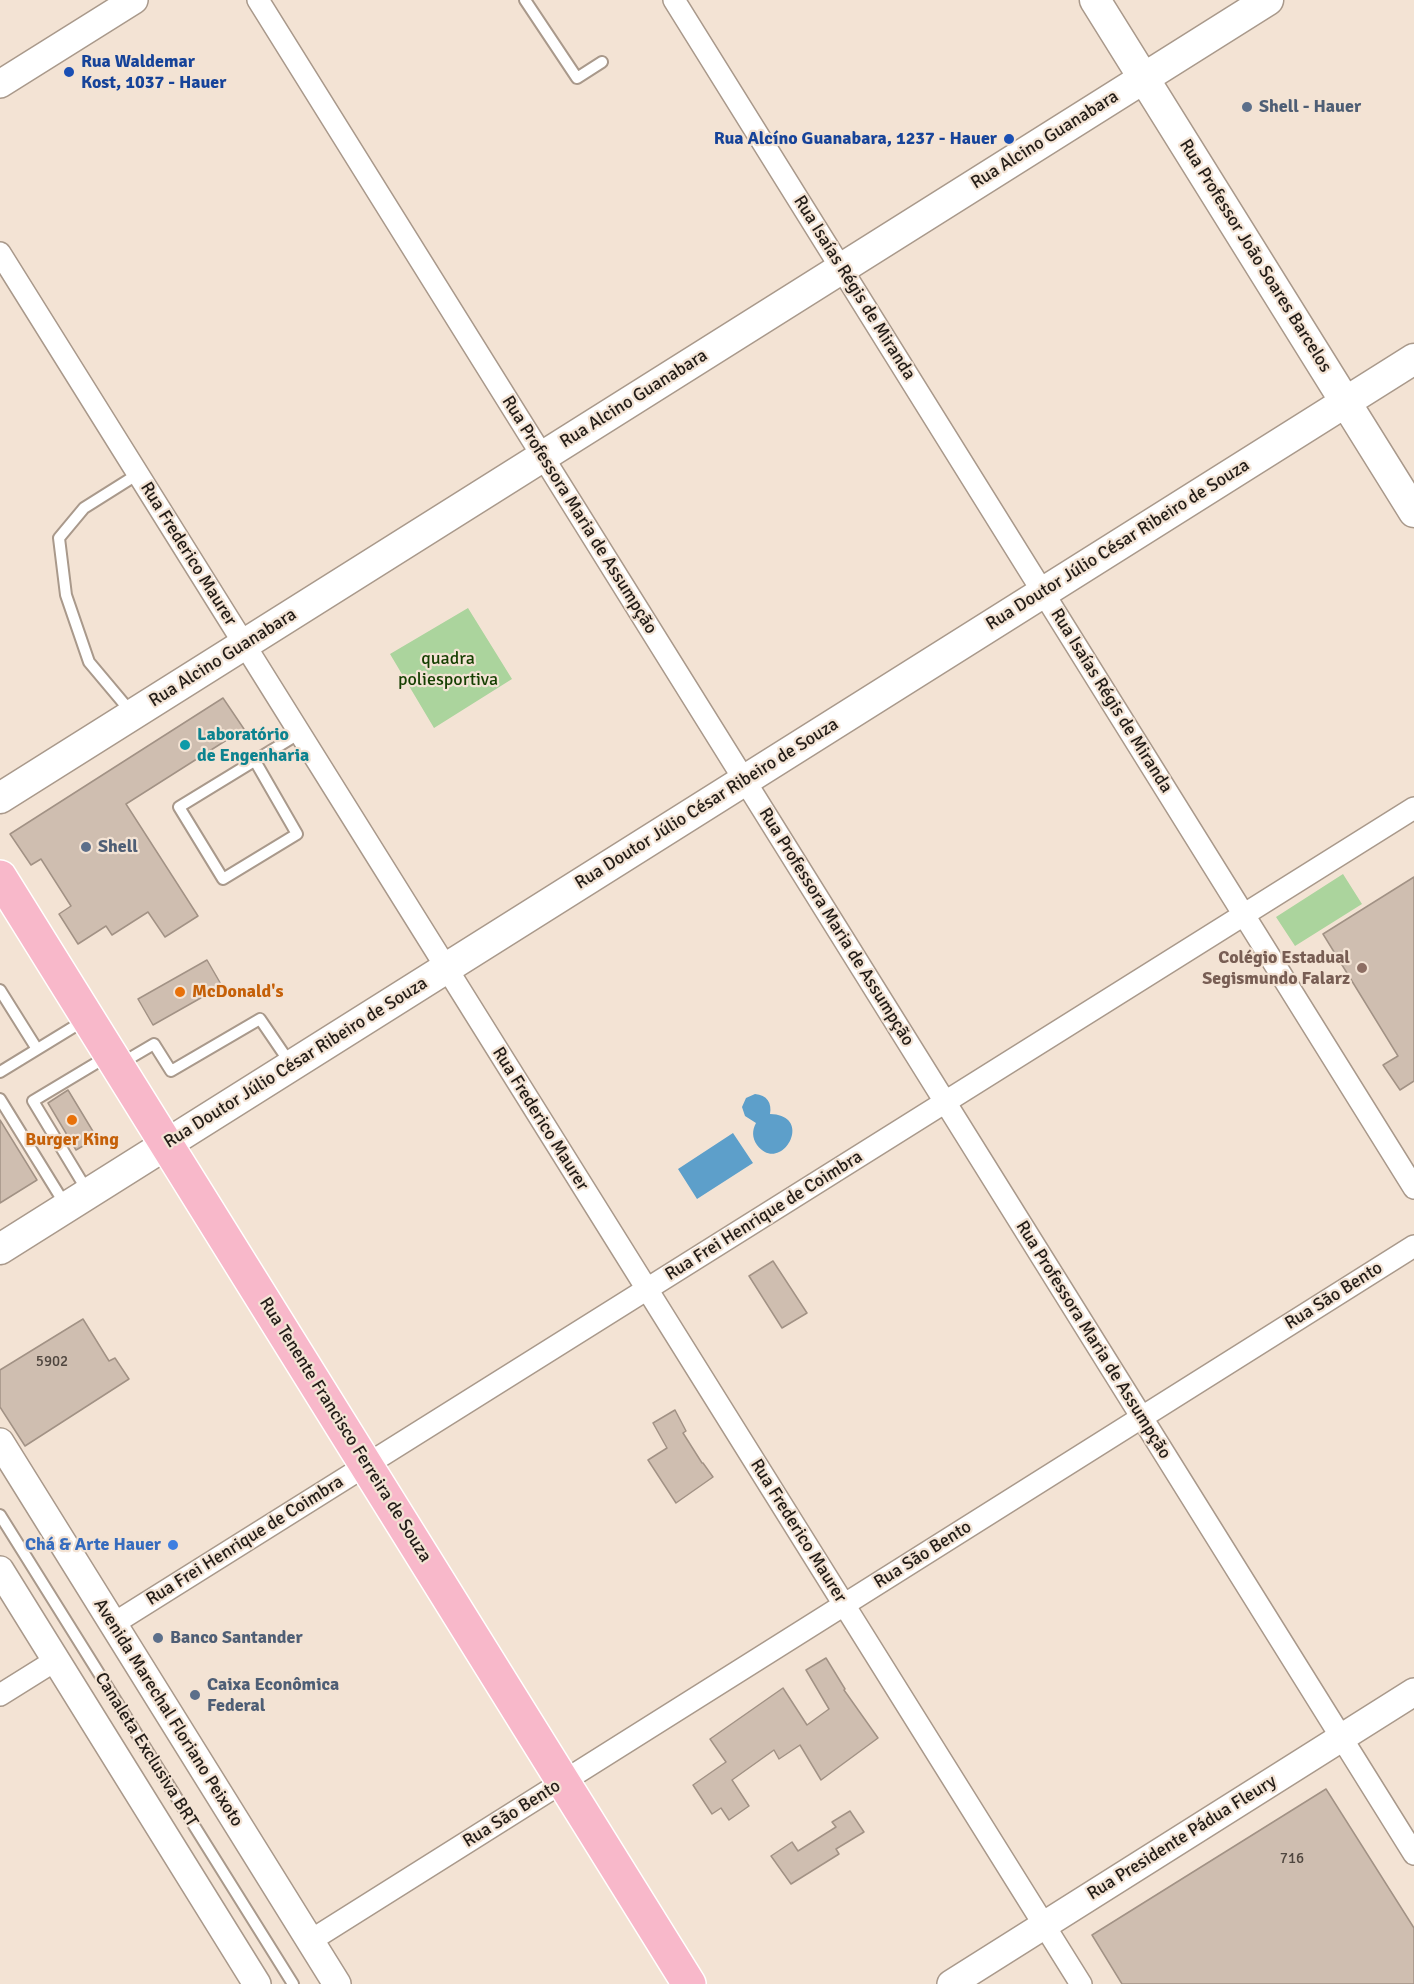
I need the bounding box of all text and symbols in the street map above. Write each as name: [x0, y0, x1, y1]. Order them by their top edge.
place label: Rua Waldemar Kost, 1037 - Hauer: [81, 51, 226, 94]
marker: Rua Waldemar Kost, 1037 - Hauer: [62, 65, 76, 79]
street label: Rua Alcino Guanabara: [967, 86, 1123, 194]
place label: Shell - Hauer: [1259, 96, 1361, 118]
marker: Shell - Hauer: [1240, 100, 1254, 114]
place label: Rua Alcíno Guanabara, 1237 - Hauer: [714, 128, 997, 150]
marker: Rua Alcíno Guanabara, 1237 - Hauer: [1002, 132, 1016, 146]
street label: Rua Professor João Soares Barcelos: [1174, 135, 1336, 377]
street label: Rua Isaías Régis de Miranda: [788, 192, 920, 384]
street label: Rua Alcino Guanabara: [556, 345, 712, 453]
street label: Rua Professora Maria de Assumpção: [496, 392, 662, 638]
street label: Rua Doutor Júlio César Ribeiro de Souza: [982, 455, 1254, 635]
street label: Rua Frederico Maurer: [135, 478, 241, 630]
street label: Rua Alcino Guanabara: [145, 604, 301, 712]
street label: Rua Isaías Régis de Miranda: [1045, 605, 1177, 797]
park label: quadra poliesportiva: [398, 648, 498, 690]
street label: Rua Doutor Júlio César Ribeiro de Souza: [571, 714, 843, 894]
place label: Laboratório de Engenharia: [197, 724, 309, 766]
marker: Laboratório de Engenharia: [178, 738, 192, 752]
street label: Rua Professora Maria de Assumpção: [753, 804, 919, 1050]
place label: Shell: [98, 836, 138, 858]
marker: Shell: [79, 840, 93, 854]
place label: Colégio Estadual Segismundo Falarz: [1202, 947, 1350, 990]
marker: Colégio Estadual Segismundo Falarz: [1355, 961, 1369, 975]
street label: Rua Doutor Júlio César Ribeiro de Souza: [160, 973, 432, 1153]
place label: McDonald's: [192, 981, 283, 1003]
marker: McDonald's: [173, 985, 187, 999]
street label: Rua Frederico Maurer: [487, 1043, 593, 1195]
marker: Burger King: [65, 1113, 79, 1127]
place label: Burger King: [25, 1129, 119, 1151]
street label: Rua Frei Henrique de Coimbra: [661, 1146, 867, 1286]
street label: Rua Professora Maria de Assumpção: [1010, 1217, 1176, 1463]
street label: Rua São Bento: [1281, 1257, 1387, 1335]
street label: Rua Tenente Francisco Ferreira de Souza: [254, 1294, 436, 1566]
house number: 5902: [36, 1353, 68, 1371]
street label: Rua Frederico Maurer: [745, 1455, 851, 1607]
street label: Rua Frei Henrique de Coimbra: [142, 1471, 348, 1611]
street label: Rua São Bento: [870, 1516, 976, 1594]
place label: Chá & Arte Hauer: [25, 1534, 161, 1556]
marker: Chá & Arte Hauer: [166, 1538, 180, 1552]
street label: Avenida Marechal Floriano Peixoto: [89, 1595, 247, 1831]
place label: Banco Santander: [170, 1627, 303, 1649]
marker: Banco Santander: [151, 1631, 165, 1645]
street label: Canaleta Exclusiva BRT: [90, 1669, 202, 1831]
place label: Caixa Econômica Federal: [207, 1674, 339, 1716]
marker: Caixa Econômica Federal: [188, 1688, 202, 1702]
street label: Rua Presidente Pádua Fleury: [1083, 1771, 1281, 1905]
street label: Rua São Bento: [459, 1775, 565, 1853]
house number: 716: [1280, 1850, 1304, 1868]

